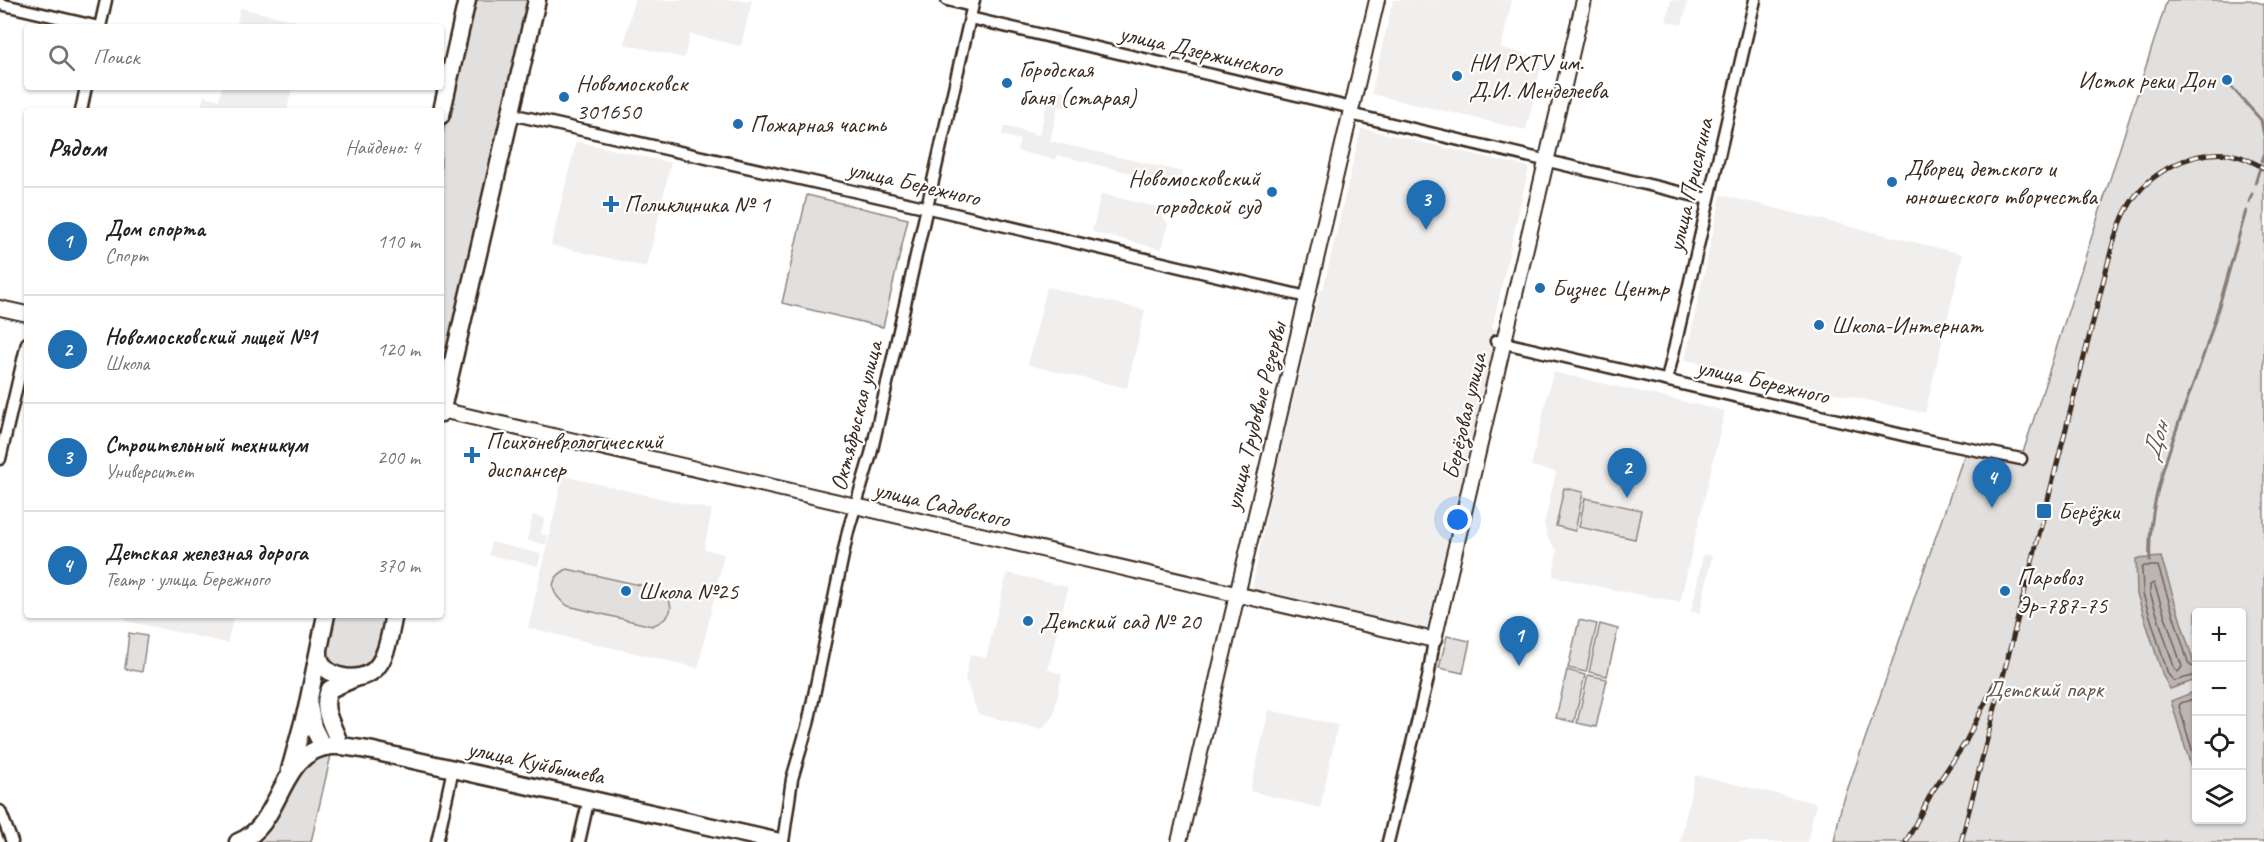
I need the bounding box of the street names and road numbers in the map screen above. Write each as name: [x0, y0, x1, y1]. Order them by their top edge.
street label: улица Дзержинского: [1115, 17, 1287, 85]
street label: улица Присягина: [1660, 114, 1720, 257]
street label: улица Бережного: [843, 153, 984, 213]
street label: улица Трудовые Резервы: [1217, 317, 1294, 515]
street label: Октябрьская улица: [823, 336, 890, 494]
street label: Берёзовая улица: [1435, 348, 1495, 482]
street label: улица Бережного: [1692, 351, 1833, 411]
street label: улица Садовского: [869, 473, 1014, 534]
street label: улица Куйбышева: [463, 732, 608, 791]

